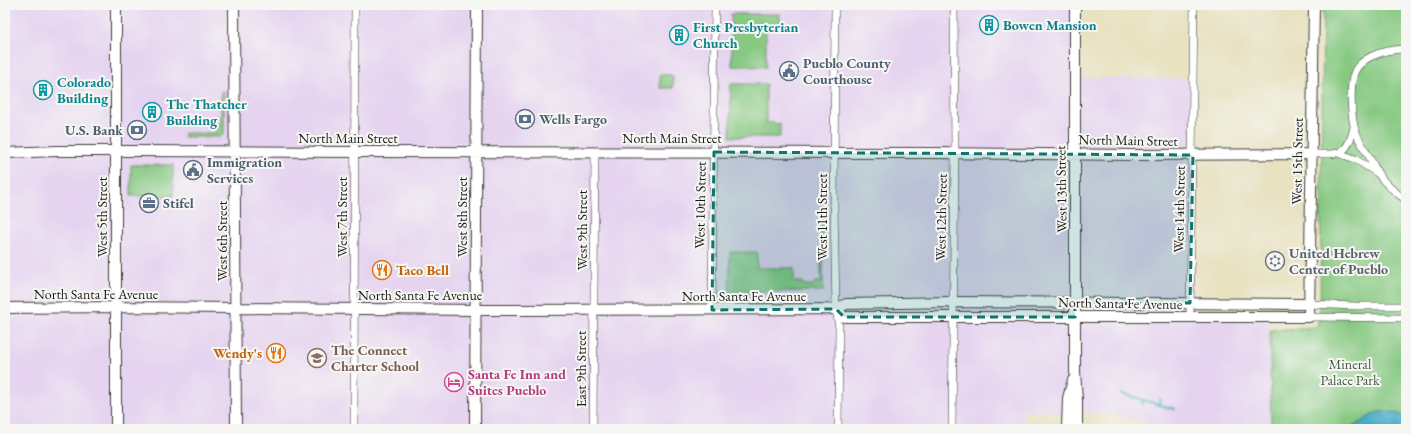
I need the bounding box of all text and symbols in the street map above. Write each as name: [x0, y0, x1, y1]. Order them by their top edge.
building icon: Bowen Mansion: [978, 14, 1000, 36]
place label: Bowen Mansion: [1003, 16, 1097, 34]
place label: First Presbyterian Church: [693, 18, 798, 52]
building icon: First Presbyterian Church: [668, 24, 690, 46]
place label: Pueblo County Courthouse: [803, 54, 891, 88]
public building icon: Pueblo County Courthouse: [778, 60, 800, 82]
place label: Colorado Building: [57, 73, 111, 107]
building icon: Colorado Building: [32, 79, 54, 101]
place label: The Thatcher Building: [166, 95, 247, 129]
building icon: The Thatcher Building: [141, 101, 163, 123]
bank icon: Wells Fargo: [514, 108, 536, 130]
place label: Wells Fargo: [539, 110, 607, 128]
street label: West 15th Street: [1287, 117, 1307, 205]
bank icon: U.S. Bank: [126, 119, 148, 141]
place label: U.S. Bank: [65, 121, 123, 139]
street label: North Main Street: [298, 129, 398, 147]
street label: North Main Street: [622, 129, 722, 147]
street label: North Main Street: [1078, 130, 1178, 150]
street label: West 13th Street: [1051, 145, 1071, 233]
place label: Immigration Services: [207, 153, 282, 187]
public building icon: Immigration Services: [182, 159, 204, 181]
street label: West 10th Street: [690, 161, 710, 249]
street label: West 14th Street: [1169, 165, 1189, 253]
street label: West 11th Street: [813, 173, 831, 261]
street label: West 12th Street: [931, 173, 951, 261]
street label: West 5th Street: [93, 176, 111, 257]
street label: West 7th Street: [333, 176, 351, 257]
street label: West 8th Street: [453, 176, 471, 257]
street label: West 9th Street: [573, 189, 591, 270]
office icon: Stifel: [138, 192, 160, 214]
place label: Stifel: [163, 194, 194, 212]
street label: West 6th Street: [213, 200, 231, 281]
place label: United Hebrew Center of Pueblo: [1289, 244, 1388, 278]
synagogue icon: United Hebrew Center of Pueblo: [1264, 250, 1286, 272]
restaurant icon: Taco Bell: [371, 259, 393, 281]
place label: Taco Bell: [396, 261, 449, 279]
street label: North Santa Fe Avenue: [34, 285, 159, 303]
street label: North Santa Fe Avenue: [358, 286, 483, 304]
street label: North Santa Fe Avenue: [682, 287, 807, 305]
street label: North Santa Fe Avenue: [1058, 293, 1183, 313]
street label: East 9th Street: [572, 330, 590, 407]
place label: The Connect Charter School: [331, 341, 419, 375]
restaurant icon: Wendy's: [265, 342, 287, 364]
place label: Wendy's: [213, 344, 262, 362]
school or university icon: The Connect Charter School: [306, 347, 328, 369]
park label: Mineral Palace Park: [1320, 355, 1380, 389]
place label: Santa Fe Inn and Suites Pueblo: [468, 365, 566, 399]
hotel icon: Santa Fe Inn and Suites Pueblo: [443, 371, 465, 393]

